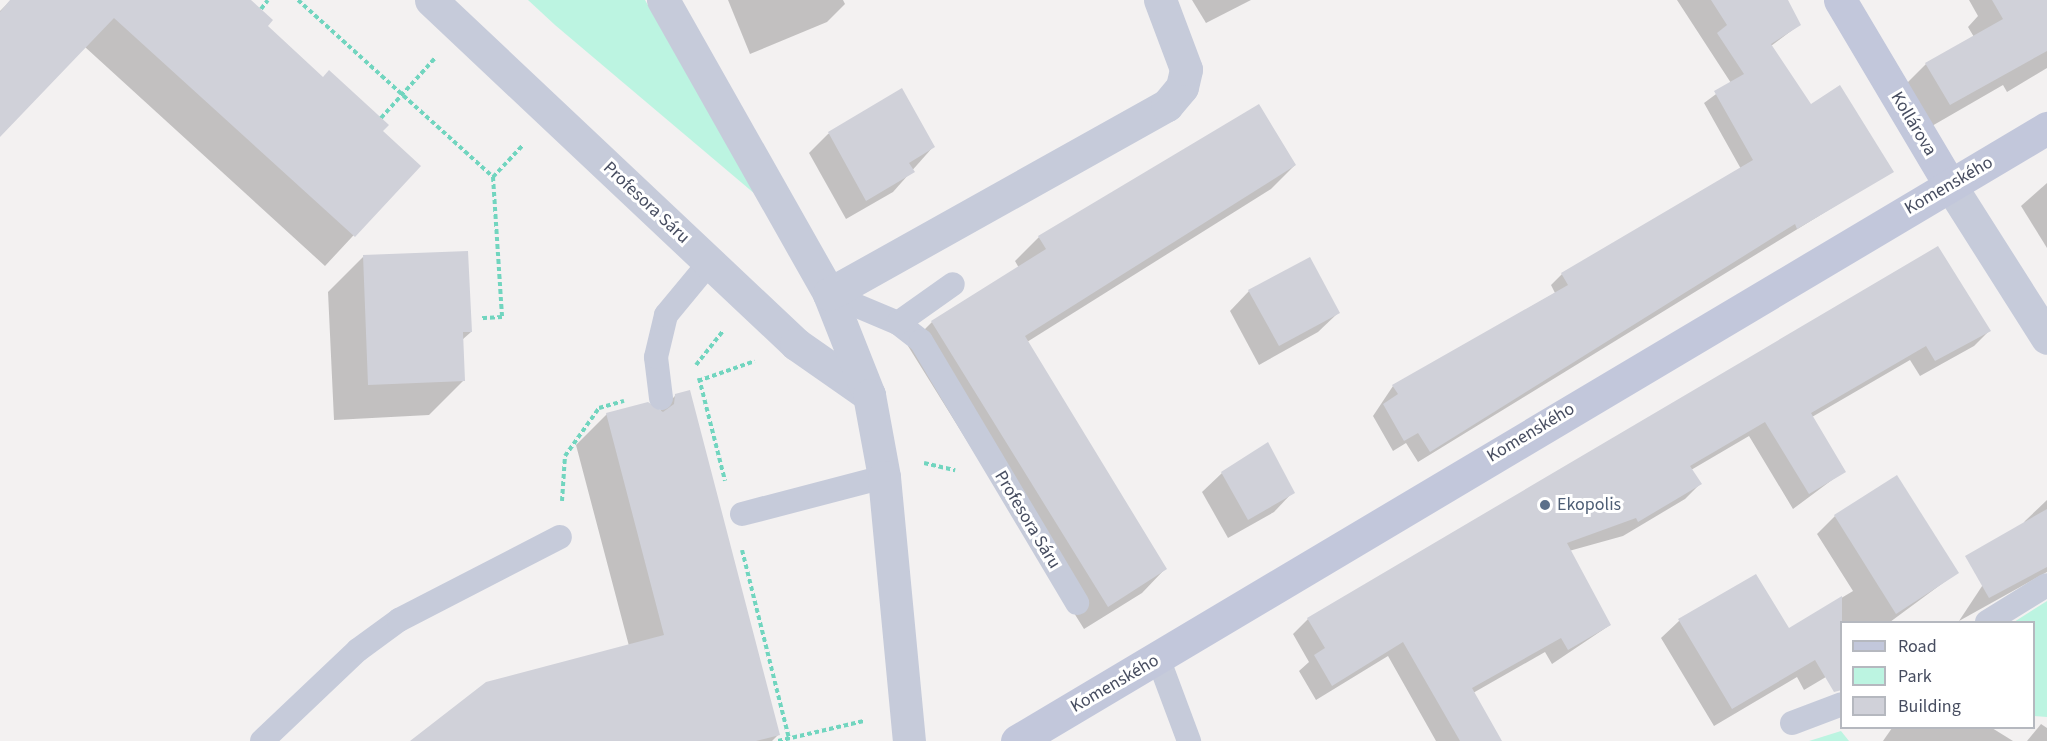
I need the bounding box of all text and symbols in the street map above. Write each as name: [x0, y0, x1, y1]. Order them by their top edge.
street label: Kollárova: [1885, 88, 1941, 160]
street label: Komenského: [1901, 152, 1997, 220]
street label: Profesora Sáru: [598, 157, 694, 249]
street label: Komenského: [1483, 398, 1579, 468]
street label: Profesora Sáru: [989, 467, 1065, 573]
place label: Ekopolis: [1557, 494, 1621, 516]
marker: Ekopolis: [1538, 498, 1552, 512]
legend: [1840, 621, 2035, 729]
text: Road: [1898, 634, 1937, 659]
street label: Komenského: [1067, 650, 1163, 718]
text: Park: [1898, 664, 1932, 689]
text: Building: [1898, 694, 1961, 719]

